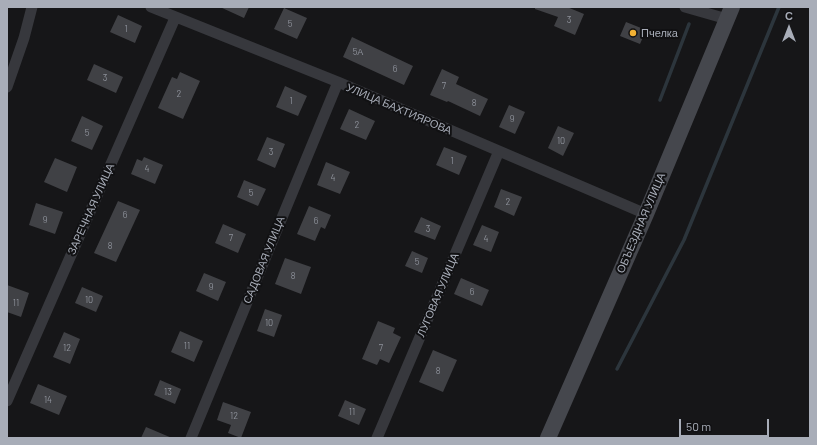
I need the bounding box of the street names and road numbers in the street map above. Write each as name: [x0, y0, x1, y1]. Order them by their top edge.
street label: УЛИЦА БАХТИЯРОВА: [344, 81, 454, 137]
street label: ЗАРЕЧНАЯ УЛИЦА: [65, 161, 117, 257]
street label: ОБЪЕЗДНАЯ УЛИЦА: [614, 171, 668, 275]
street label: САДОВАЯ УЛИЦА: [240, 214, 288, 306]
street label: ЛУГОВАЯ УЛИЦА: [414, 251, 462, 339]

